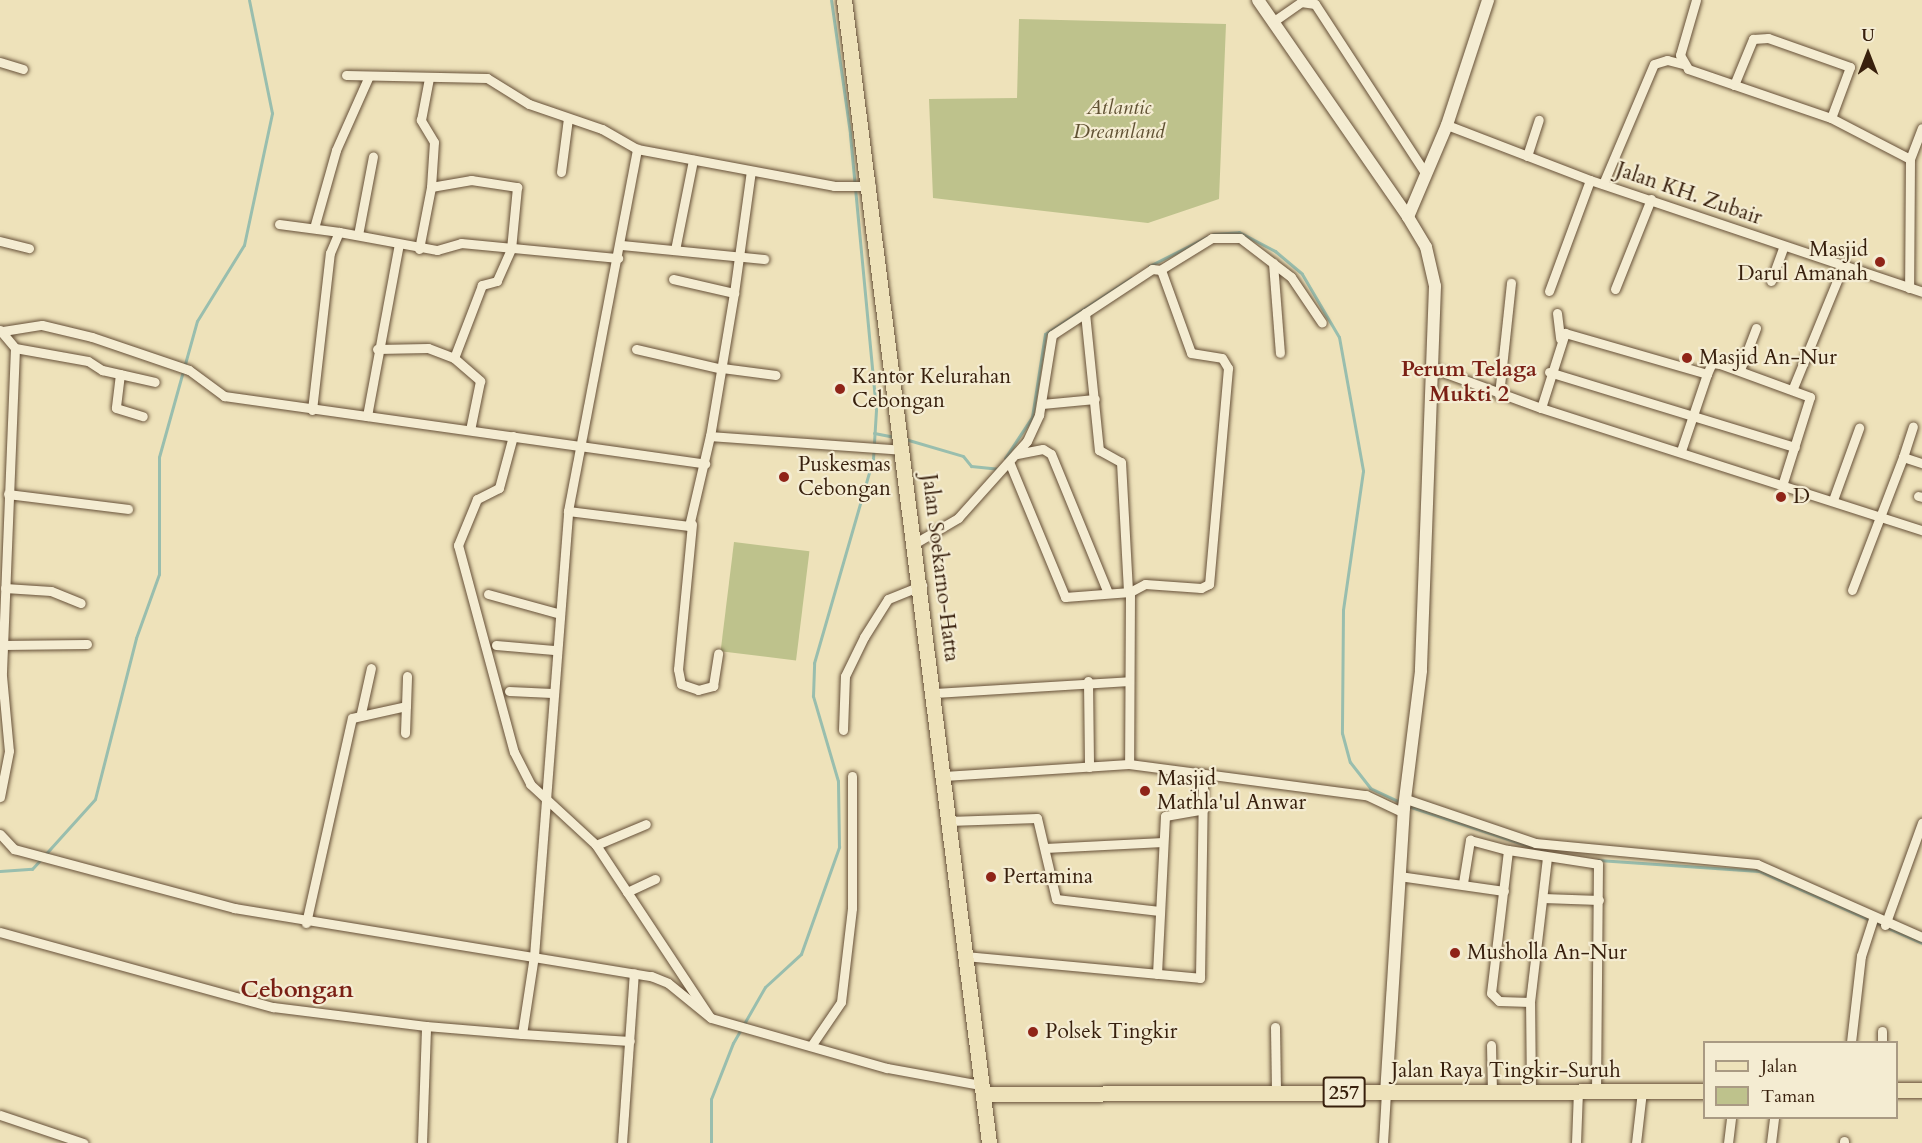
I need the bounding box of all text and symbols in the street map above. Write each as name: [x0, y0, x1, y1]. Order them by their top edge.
north arrow: [1838, 24, 1898, 84]
text: U: [1861, 25, 1875, 47]
park label: Atlantic Dreamland: [1073, 95, 1165, 145]
street label: Jalan KH. Zubair: [1613, 157, 1765, 231]
place label: Masjid Darul Amanah: [1737, 237, 1868, 287]
marker: Masjid Darul Amanah: [1873, 255, 1887, 269]
place label: Masjid An-Nur: [1699, 345, 1837, 371]
marker: Masjid An-Nur: [1680, 351, 1694, 365]
district label: Perum Telaga Mukti 2: [1401, 356, 1537, 408]
place label: Kantor Kelurahan Cebongan: [852, 364, 1011, 414]
marker: Kantor Kelurahan Cebongan: [833, 382, 847, 396]
place label: Puskesmas Cebongan: [798, 452, 891, 502]
marker: Puskesmas Cebongan: [775, 468, 793, 486]
street label: Jalan Soekarno-Hatta: [916, 473, 964, 663]
place label: D: [1793, 484, 1810, 510]
marker: D: [1774, 490, 1788, 504]
place label: Masjid Mathla'ul Anwar: [1157, 766, 1306, 816]
marker: Masjid Mathla'ul Anwar: [1138, 784, 1152, 798]
place label: Pertamina: [1003, 864, 1093, 890]
marker: Pertamina: [984, 870, 998, 884]
place label: Musholla An-Nur: [1467, 940, 1627, 966]
marker: Musholla An-Nur: [1448, 946, 1462, 960]
district label: Cebongan: [240, 976, 354, 1004]
place label: Polsek Tingkir: [1045, 1019, 1177, 1045]
marker: Polsek Tingkir: [1026, 1025, 1040, 1039]
legend: [1703, 1041, 1898, 1119]
text: Jalan: [1761, 1054, 1797, 1079]
street label: Jalan Raya Tingkir-Suruh: [1391, 1058, 1621, 1084]
road number: 257: [1322, 1075, 1366, 1109]
text: Taman: [1761, 1084, 1815, 1109]

